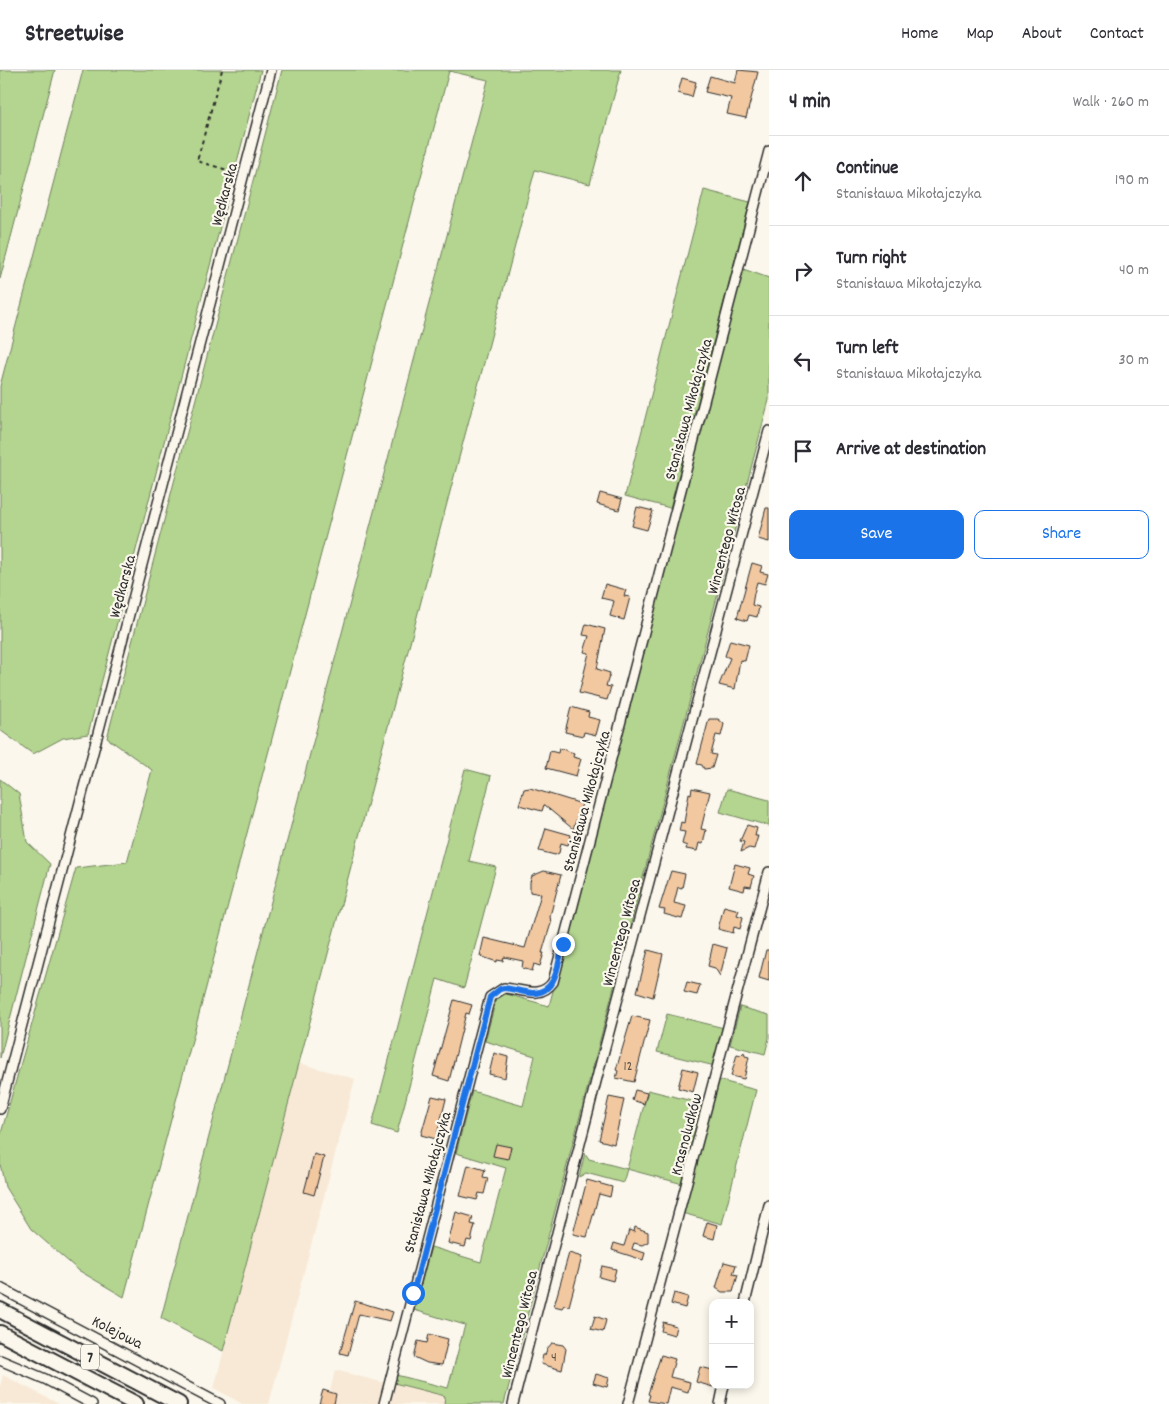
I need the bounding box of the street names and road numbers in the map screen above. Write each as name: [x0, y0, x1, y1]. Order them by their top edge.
street label: Wędkarska: [206, 160, 245, 229]
street label: Stanisława Mikołajczyka: [659, 336, 719, 483]
street label: Wincentego Witosa: [702, 484, 753, 597]
street label: Wędkarska: [104, 552, 143, 621]
street label: Stanisława Mikołajczyka: [557, 728, 617, 875]
street label: Wincentego Witosa: [597, 876, 648, 989]
street label: Krasnoludków: [665, 1091, 709, 1178]
street label: Stanisława Mikołajczyka: [398, 1109, 458, 1256]
street label: Wincentego Witosa: [496, 1268, 545, 1381]
street label: Kolejowa: [87, 1311, 147, 1356]
road number: 7: [81, 1344, 99, 1370]

